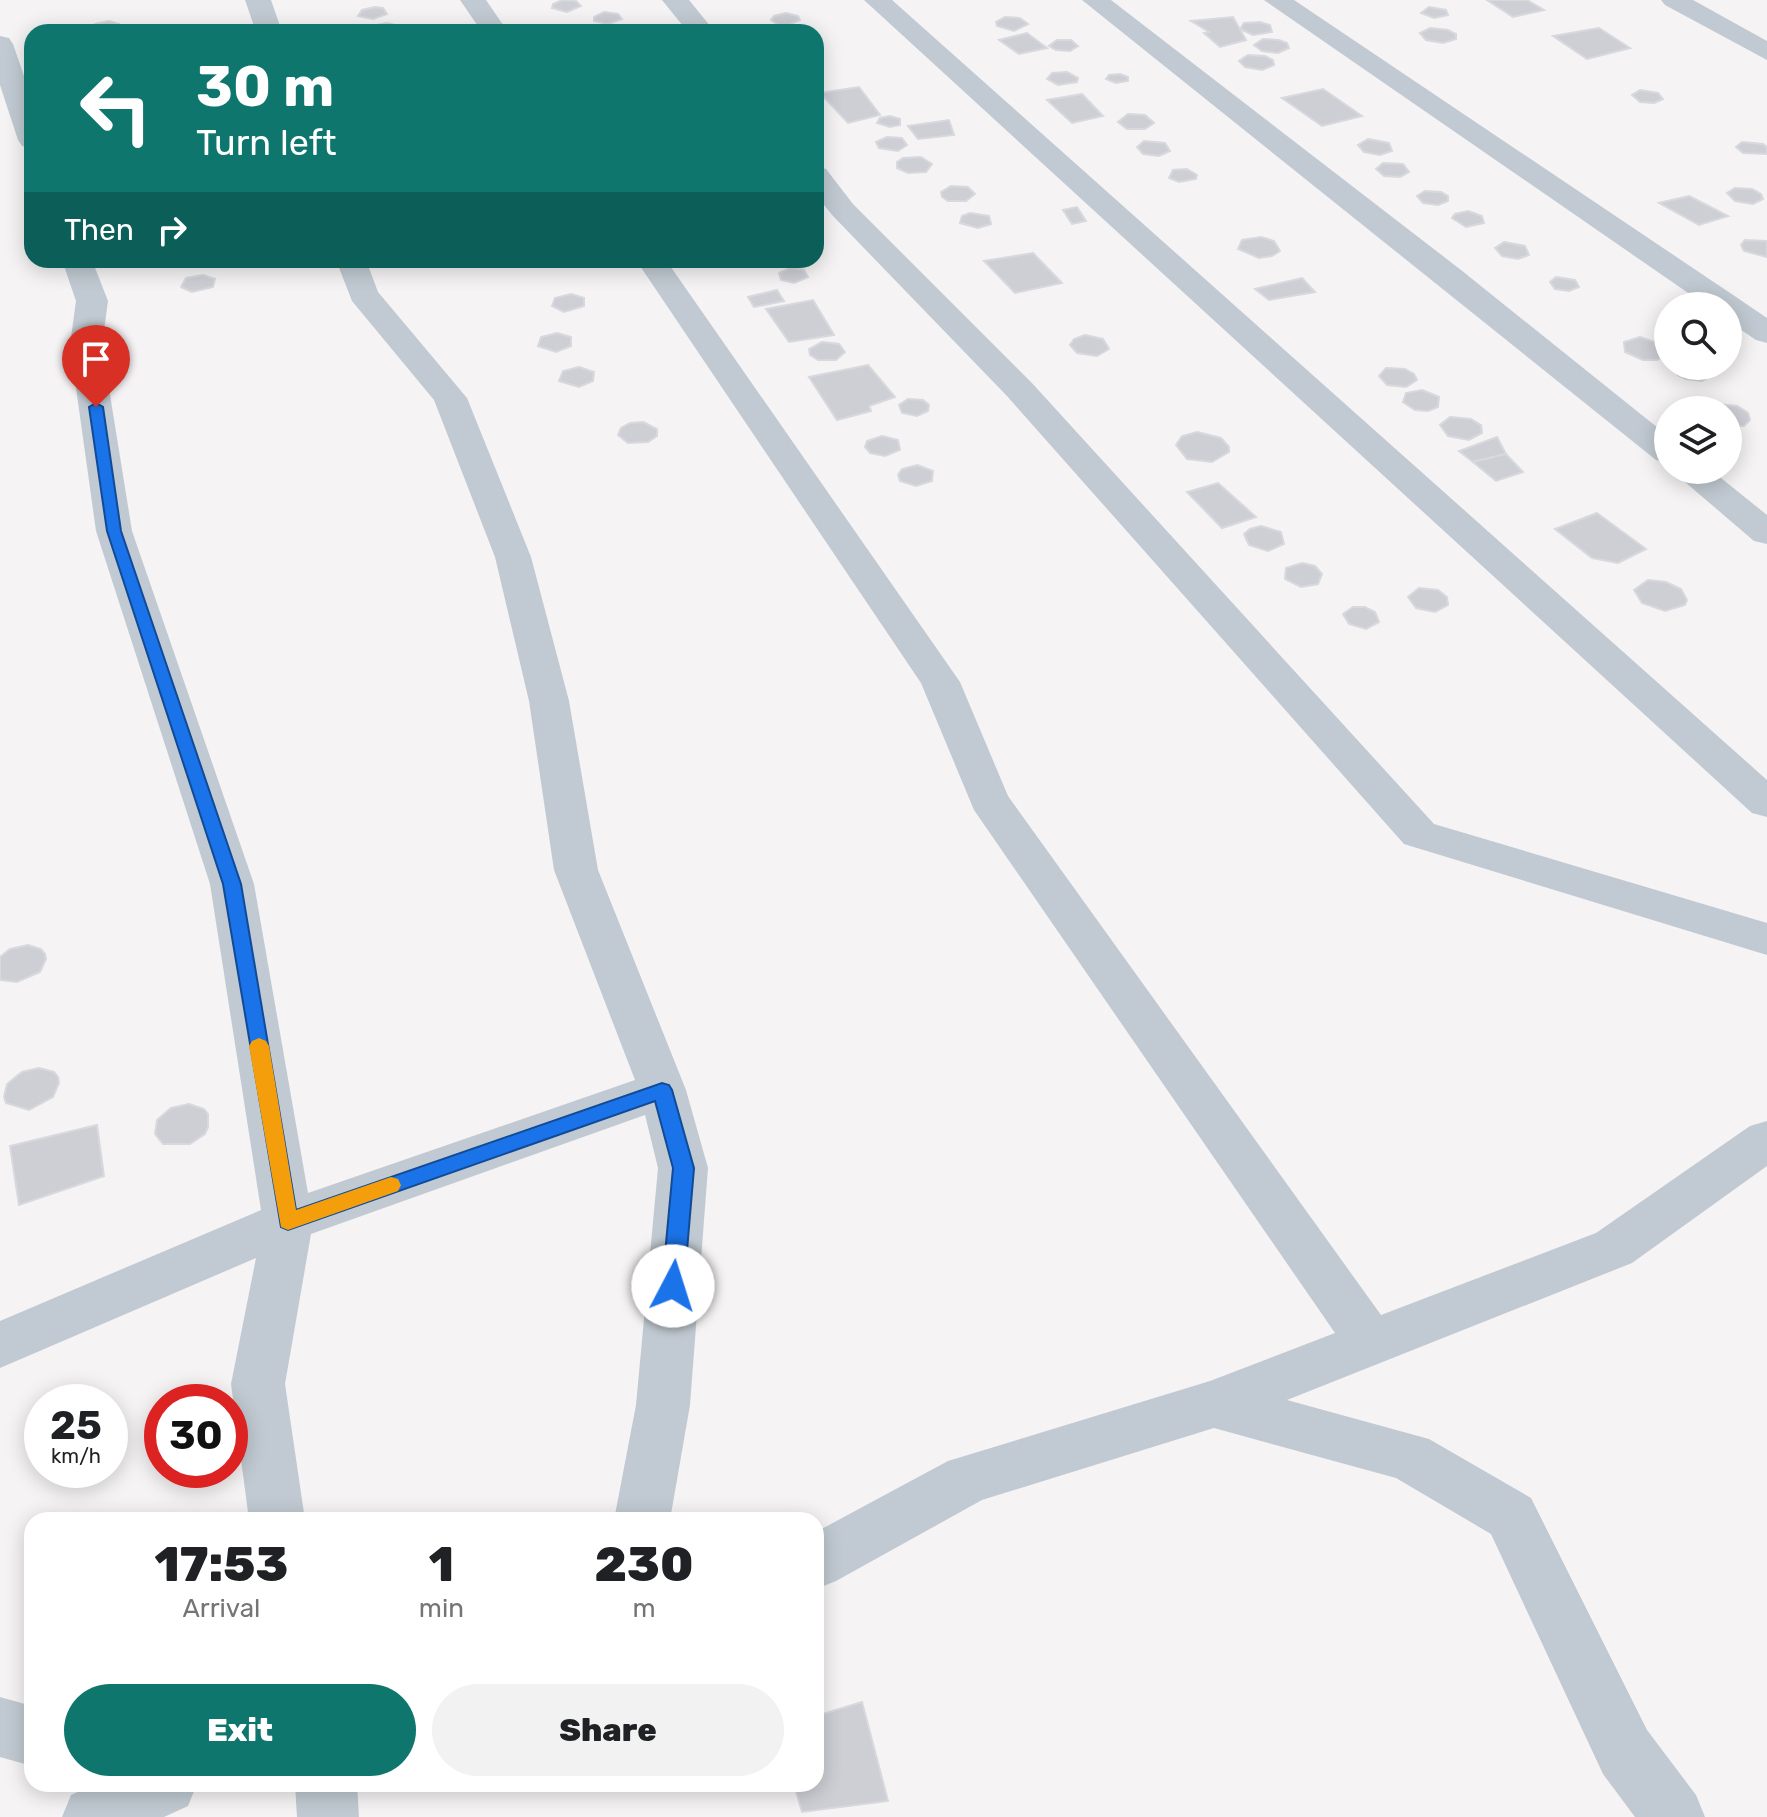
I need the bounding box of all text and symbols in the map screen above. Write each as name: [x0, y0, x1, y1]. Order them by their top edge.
text: 30 m: [196, 54, 334, 120]
icon: left: [64, 56, 168, 160]
text: Turn left: [196, 121, 337, 164]
icon: right: [150, 208, 194, 252]
text: Then: [64, 212, 134, 248]
map controls: [1654, 292, 1742, 484]
button: search: [1654, 292, 1742, 380]
pin: [62, 325, 130, 407]
icon: arrive: [74, 337, 118, 381]
button: layers: [1654, 396, 1742, 484]
position arrow: [631, 1244, 715, 1328]
speed limit sign: 30: [144, 1384, 248, 1488]
text: 25: [50, 1402, 102, 1449]
text: km/h: [51, 1444, 101, 1468]
text: 17:53: [155, 1536, 288, 1593]
text: 1: [429, 1536, 454, 1593]
text: 230: [595, 1536, 693, 1593]
text: Arrival: [182, 1593, 260, 1624]
text: min: [419, 1593, 464, 1624]
text: m: [632, 1593, 656, 1624]
button: Exit: [64, 1684, 416, 1776]
button: Share: [432, 1684, 784, 1776]

